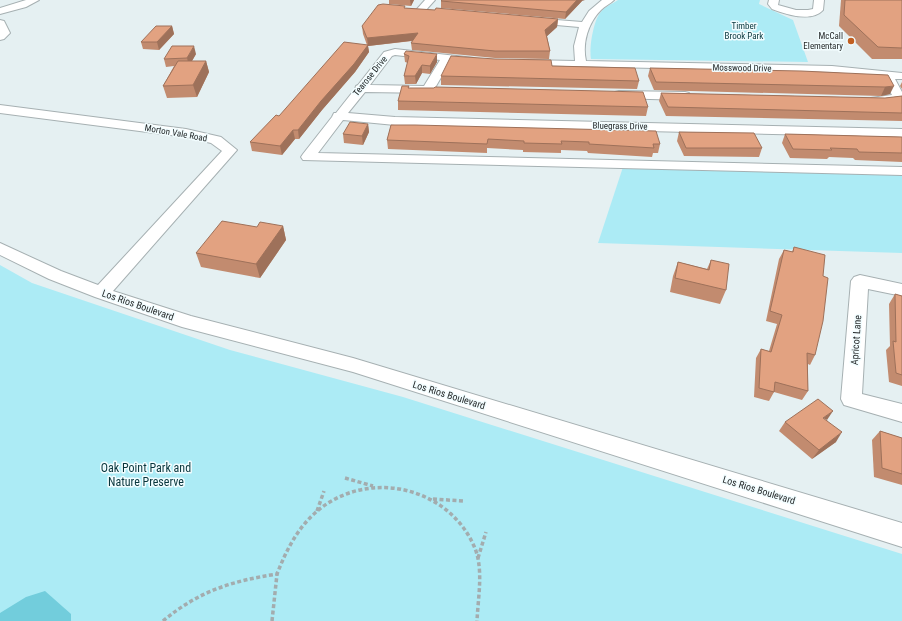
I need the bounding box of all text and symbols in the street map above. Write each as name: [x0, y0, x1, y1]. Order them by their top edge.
park label: Timber Brook Park: [725, 21, 763, 41]
place label: McCall Elementary: [803, 31, 843, 51]
marker: McCall Elementary: [846, 36, 856, 46]
street label: Tearose Drive: [351, 54, 389, 98]
street label: Mosswood Drive: [712, 62, 772, 74]
street label: Bluegrass Drive: [592, 121, 648, 131]
street label: Morton Vale Road: [144, 123, 208, 143]
street label: Los Rios Boulevard: [101, 288, 175, 322]
street label: Apricot Lane: [849, 314, 863, 365]
street label: Los Rios Boulevard: [411, 379, 487, 411]
park label: Oak Point Park and Nature Preserve: [101, 461, 191, 489]
street label: Los Rios Boulevard: [721, 474, 797, 506]

